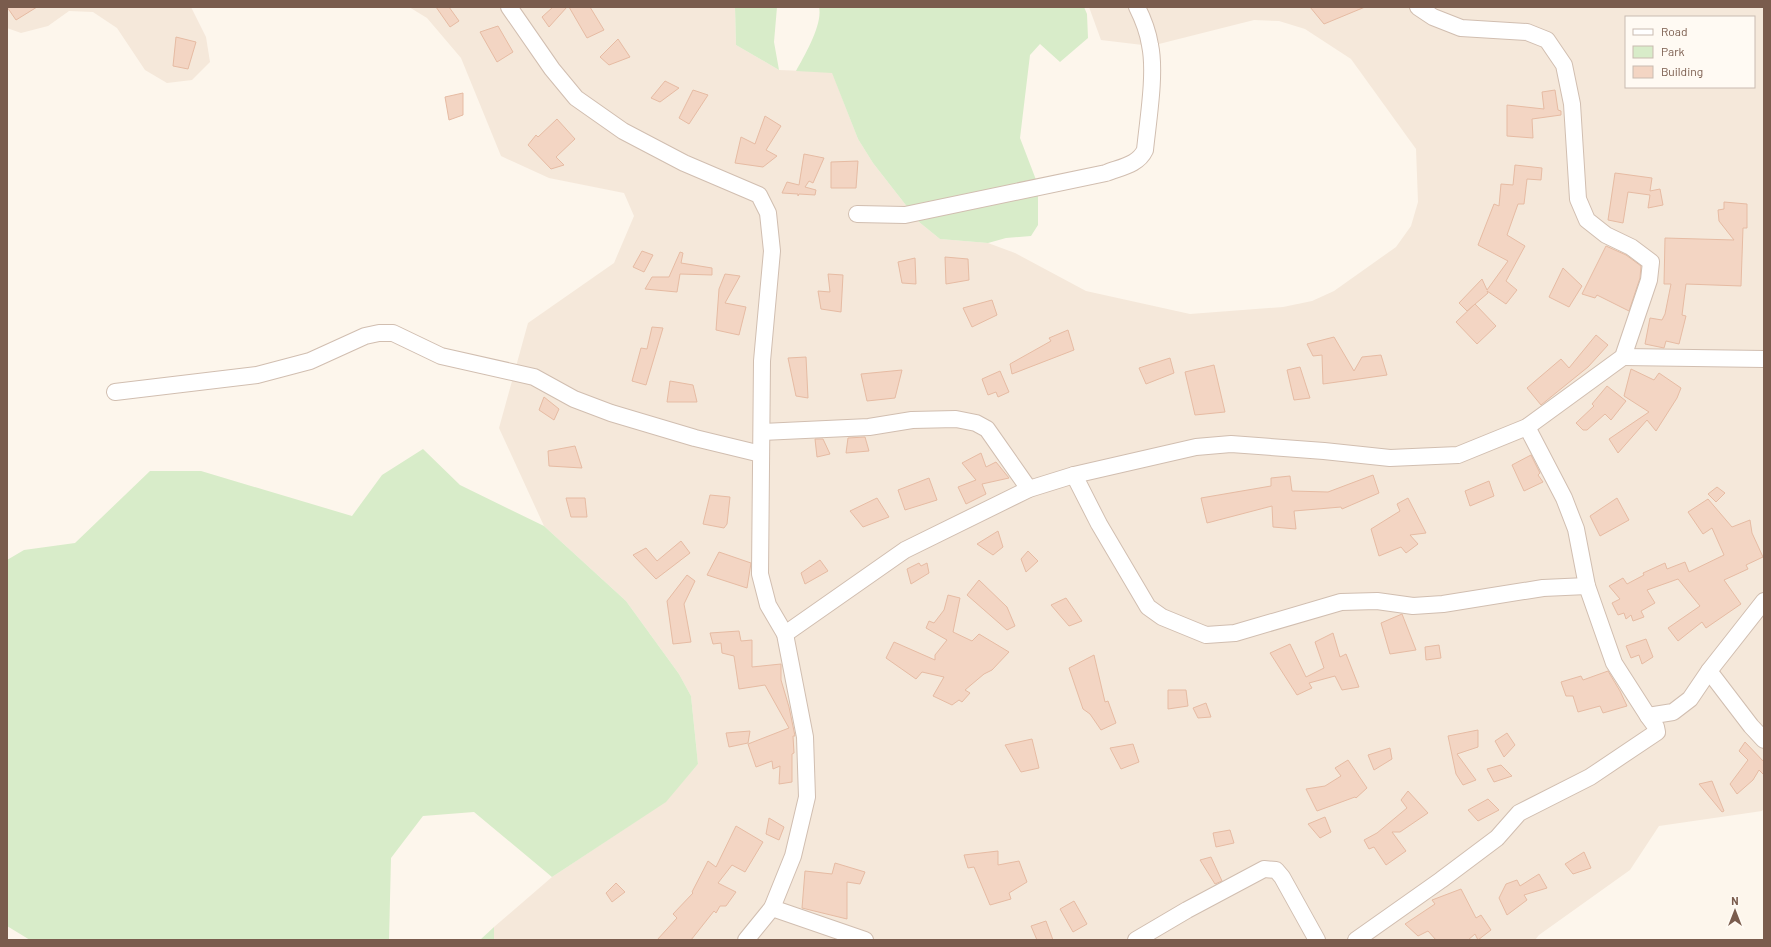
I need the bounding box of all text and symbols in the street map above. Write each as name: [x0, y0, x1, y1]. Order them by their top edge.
legend: [1625, 16, 1755, 88]
text: Road: [1661, 24, 1688, 38]
text: Park: [1661, 44, 1685, 58]
text: Building: [1661, 64, 1703, 78]
north arrow: [1715, 891, 1755, 931]
text: N: [1731, 894, 1739, 907]

